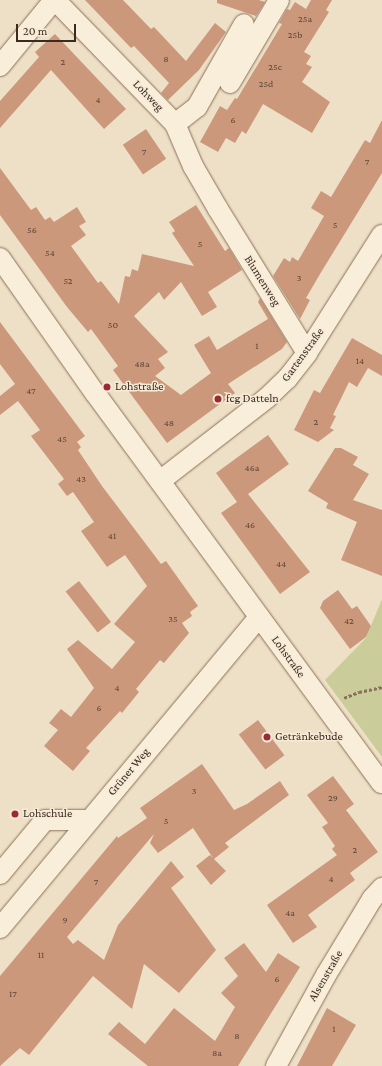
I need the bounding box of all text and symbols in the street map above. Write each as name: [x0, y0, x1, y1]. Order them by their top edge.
house number: 25a: [298, 13, 312, 25]
scale bar: [18, 16, 78, 42]
text: 20 m: [23, 24, 47, 38]
house number: 25b: [288, 29, 302, 41]
house number: 8: [163, 53, 169, 65]
house number: 2: [61, 56, 65, 68]
house number: 25c: [268, 61, 282, 73]
street label: Lohweg: [130, 77, 166, 115]
house number: 25d: [259, 78, 273, 90]
house number: 4: [95, 94, 101, 106]
house number: 6: [230, 114, 236, 126]
house number: 7: [142, 146, 146, 158]
house number: 7: [365, 156, 369, 168]
house number: 5: [333, 219, 337, 231]
house number: 56: [27, 224, 37, 236]
house number: 5: [198, 238, 202, 250]
house number: 54: [45, 247, 55, 259]
street label: Blumenweg: [241, 253, 283, 309]
house number: 3: [297, 272, 301, 284]
house number: 52: [63, 275, 73, 287]
house number: 50: [108, 319, 118, 331]
street label: Gartenstraße: [279, 325, 327, 385]
house number: 1: [255, 340, 259, 352]
house number: 14: [356, 355, 364, 367]
house number: 48a: [134, 358, 150, 370]
place label: Lohstraße: [115, 380, 164, 394]
marker: Lohstraße: [102, 382, 112, 392]
house number: 47: [26, 385, 36, 397]
place label: fcg Datteln: [226, 392, 279, 406]
marker: fcg Datteln: [213, 394, 223, 404]
house number: 2: [314, 416, 318, 428]
house number: 48: [164, 417, 174, 429]
house number: 45: [57, 433, 67, 445]
house number: 46a: [245, 462, 259, 474]
house number: 43: [76, 473, 86, 485]
house number: 46: [245, 519, 255, 531]
house number: 41: [108, 530, 116, 542]
house number: 44: [276, 558, 286, 570]
house number: 35: [168, 613, 178, 625]
house number: 42: [344, 615, 354, 627]
street label: Lohstraße: [268, 633, 308, 681]
house number: 4: [114, 682, 120, 694]
house number: 6: [96, 702, 102, 714]
place label: Getränkebude: [275, 730, 343, 744]
marker: Getränkebude: [262, 732, 272, 742]
street label: Grüner Weg: [105, 745, 153, 799]
house number: 3: [192, 785, 196, 797]
house number: 29: [328, 792, 338, 804]
place label: Lohschule: [23, 807, 72, 821]
marker: Lohschule: [10, 809, 20, 819]
house number: 5: [164, 815, 168, 827]
house number: 2: [353, 844, 357, 856]
house number: 4: [328, 873, 334, 885]
house number: 7: [94, 876, 98, 888]
house number: 4a: [285, 907, 295, 919]
house number: 9: [62, 914, 68, 926]
street label: Alsenstraße: [306, 948, 346, 1004]
house number: 11: [38, 949, 44, 961]
house number: 6: [274, 973, 280, 985]
house number: 17: [9, 988, 17, 1000]
house number: 1: [332, 1023, 336, 1035]
house number: 8: [234, 1030, 240, 1042]
house number: 8a: [212, 1047, 222, 1059]

